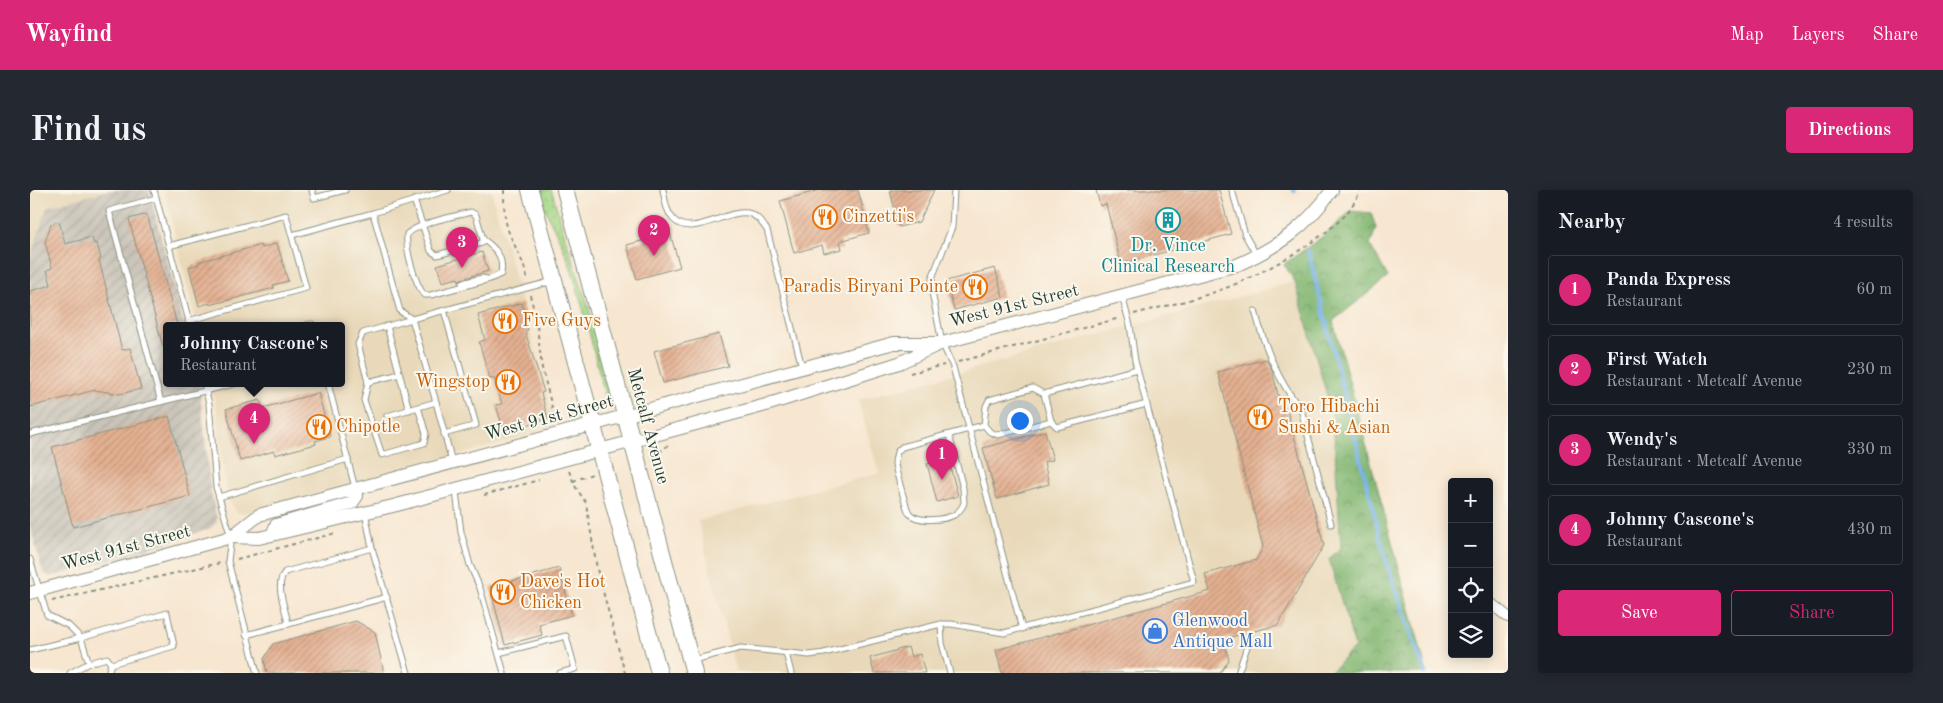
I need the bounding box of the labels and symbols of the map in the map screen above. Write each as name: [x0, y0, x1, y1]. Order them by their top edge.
restaurant icon: Cinzetti's: [812, 204, 838, 230]
building icon: Dr. Vince Clinical Research: [1155, 207, 1181, 233]
place label: Cinzetti's: [842, 208, 915, 226]
pin: 2: [638, 215, 670, 256]
pin: 3: [446, 227, 478, 268]
place label: Dr. Vince Clinical Research: [1101, 237, 1235, 276]
restaurant icon: Paradis Biryani Pointe: [962, 274, 988, 300]
place label: Paradis Biryani Pointe: [783, 278, 958, 296]
street label: West 91st Street: [947, 281, 1081, 331]
restaurant icon: Five Guys: [492, 308, 518, 334]
place label: Five Guys: [522, 312, 601, 330]
street label: Metcalf Avenue: [624, 366, 672, 486]
restaurant icon: Wingstop: [495, 369, 521, 395]
place label: Wingstop: [415, 373, 490, 391]
street label: West 91st Street: [483, 392, 615, 444]
place label: Toro Hibachi Sushi & Asian: [1278, 398, 1391, 437]
pin: 4: [238, 403, 270, 444]
restaurant icon: Toro Hibachi Sushi & Asian: [1247, 404, 1273, 430]
your location: [1007, 408, 1033, 434]
restaurant icon: Chipotle: [306, 414, 332, 440]
place label: Chipotle: [336, 418, 400, 436]
pin: 1: [926, 439, 958, 480]
street label: West 91st Street: [60, 522, 192, 574]
place label: Dave's Hot Chicken: [520, 573, 606, 612]
restaurant icon: Dave's Hot Chicken: [490, 579, 516, 605]
place label: Glenwood Antique Mall: [1172, 612, 1272, 651]
shop icon: Glenwood Antique Mall: [1142, 618, 1168, 644]

